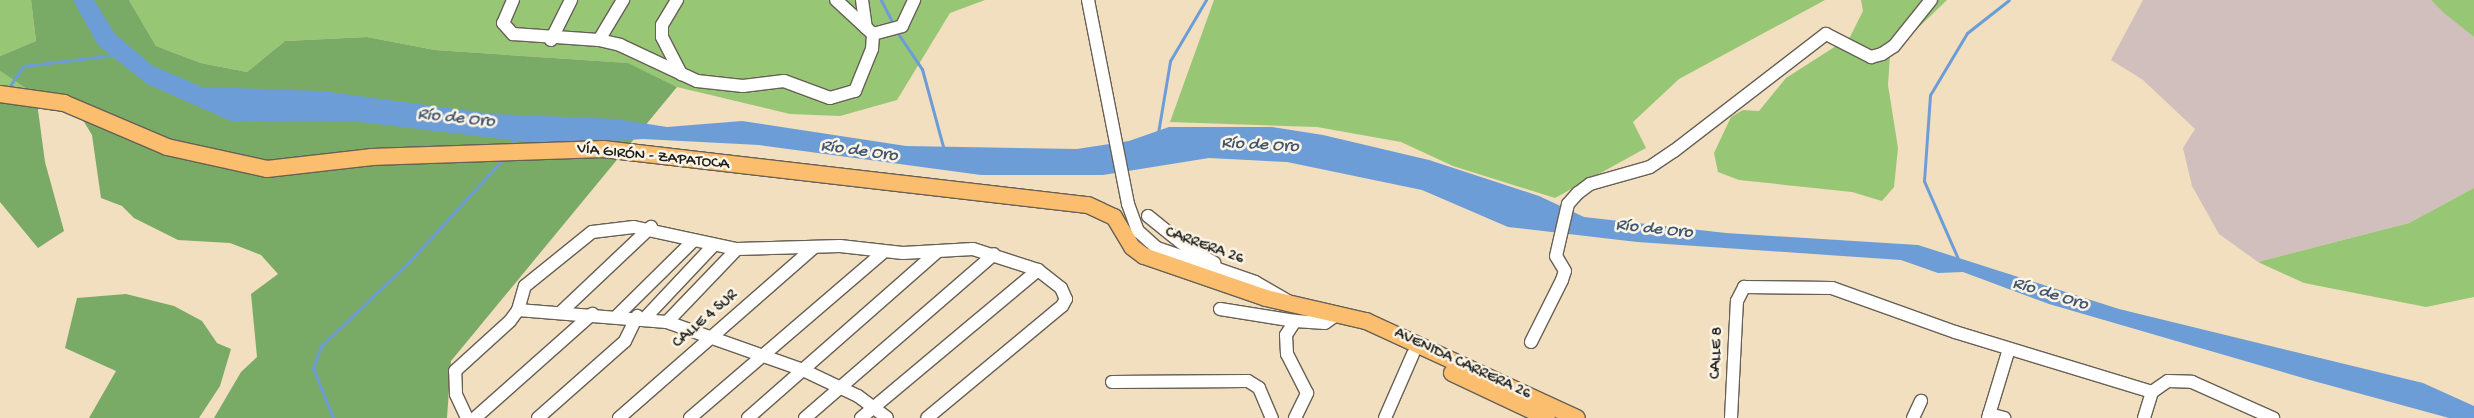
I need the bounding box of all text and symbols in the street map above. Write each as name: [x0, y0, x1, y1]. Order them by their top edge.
water label: Río de Oro: [416, 104, 496, 134]
water label: Río de Oro: [1221, 133, 1299, 159]
water label: Río de Oro: [819, 136, 899, 168]
street label: VÍA GIRÓN - ZAPATOCA: [576, 140, 730, 176]
water label: Río de Oro: [1614, 215, 1694, 245]
street label: CARRERA 26: [1162, 224, 1246, 270]
water label: Río de Oro: [2010, 273, 2090, 317]
street label: CALLE 4 SUR: [670, 287, 742, 353]
street label: AVENIDA CARRERA 26: [1391, 325, 1533, 405]
street label: CALLE 8: [1707, 326, 1729, 380]

